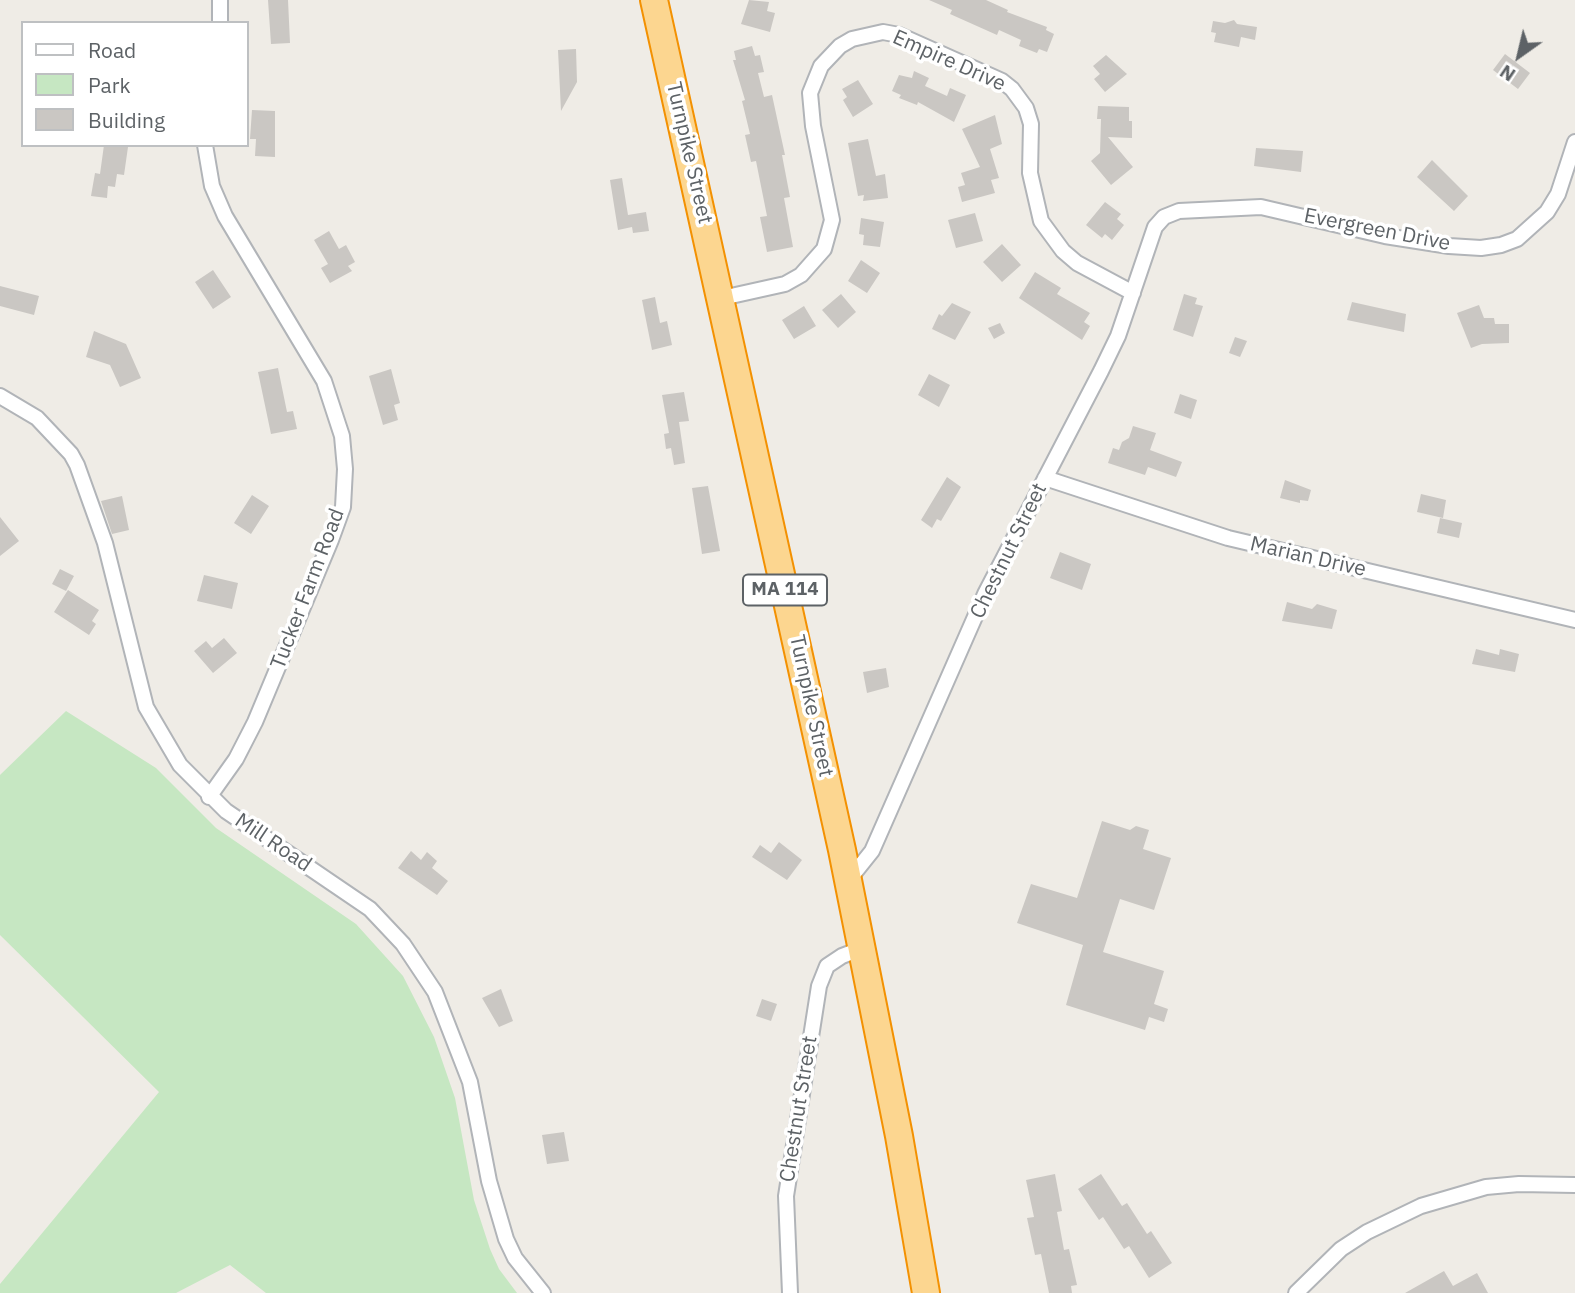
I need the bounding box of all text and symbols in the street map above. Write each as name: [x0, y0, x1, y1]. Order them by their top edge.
legend: [21, 21, 248, 147]
north arrow: [1484, 21, 1554, 91]
street label: Empire Drive: [889, 25, 1009, 97]
text: Road: [88, 36, 136, 64]
text: N: [1495, 60, 1520, 87]
text: Park: [88, 71, 131, 99]
street label: Turnpike Street: [660, 80, 718, 226]
text: Building: [88, 106, 165, 134]
street label: Evergreen Drive: [1302, 203, 1452, 257]
street label: Chestnut Street: [965, 479, 1053, 623]
street label: Tucker Farm Road: [266, 505, 350, 673]
street label: Marian Drive: [1248, 531, 1368, 583]
road number: MA 114: [743, 575, 827, 606]
street label: Turnpike Street: [784, 633, 838, 779]
street label: Mill Road: [230, 808, 316, 878]
street label: Chestnut Street: [775, 1034, 823, 1184]

